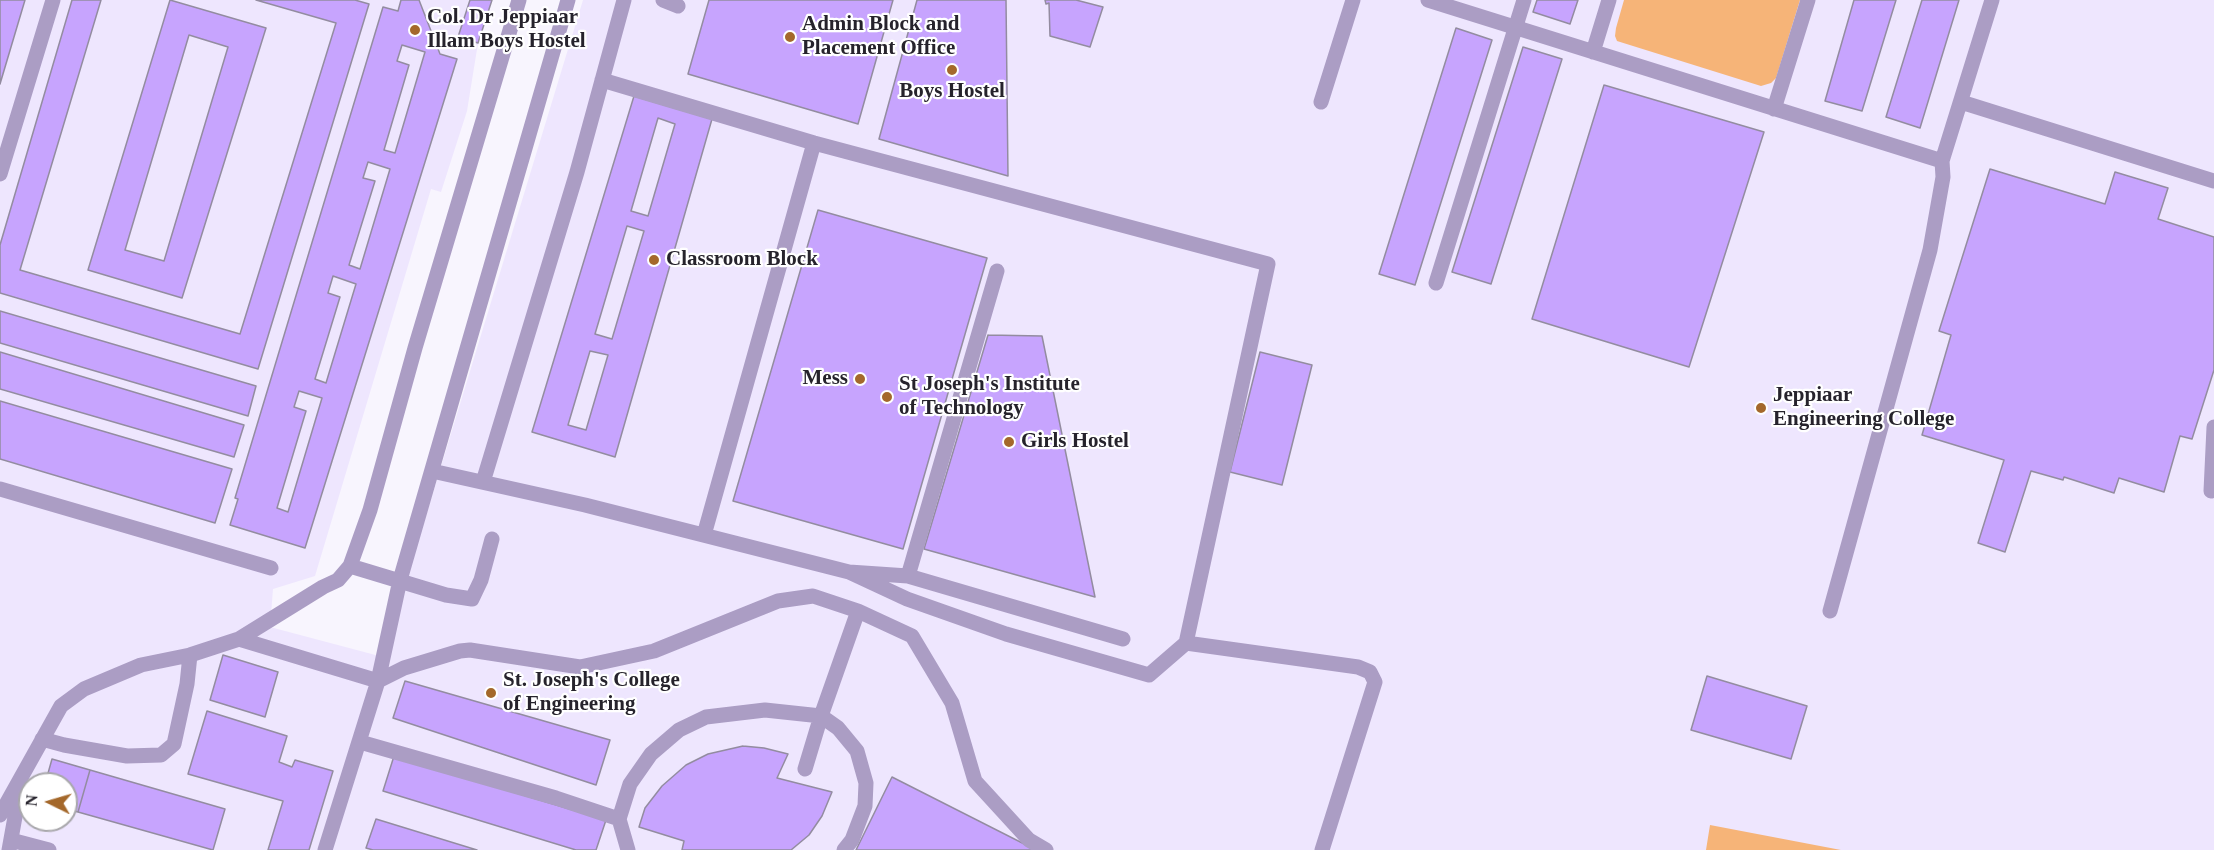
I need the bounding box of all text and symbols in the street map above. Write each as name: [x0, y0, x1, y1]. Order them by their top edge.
place label: Col. Dr Jeppiaar Illam Boys Hostel: [427, 5, 586, 55]
place label: Admin Block and Placement Office: [802, 12, 960, 62]
marker: Col. Dr Jeppiaar Illam Boys Hostel: [408, 23, 422, 37]
marker: Admin Block and Placement Office: [783, 30, 797, 44]
marker: Boys Hostel: [945, 63, 959, 77]
place label: Boys Hostel: [899, 79, 1005, 105]
place label: Classroom Block: [666, 247, 818, 273]
marker: Classroom Block: [647, 253, 661, 267]
place label: Mess: [803, 366, 848, 392]
marker: Mess: [853, 372, 867, 386]
place label: St Joseph's Institute of Technology: [899, 372, 1080, 422]
place label: Jeppiaar Engineering College: [1773, 383, 1954, 433]
marker: St Joseph's Institute of Technology: [880, 390, 894, 404]
marker: Jeppiaar Engineering College: [1754, 401, 1768, 415]
place label: Girls Hostel: [1021, 429, 1129, 455]
marker: Girls Hostel: [1002, 435, 1016, 449]
place label: St. Joseph's College of Engineering: [503, 668, 680, 718]
marker: St. Joseph's College of Engineering: [484, 686, 498, 700]
north arrow: [18, 772, 78, 832]
text: N: [23, 794, 41, 807]

